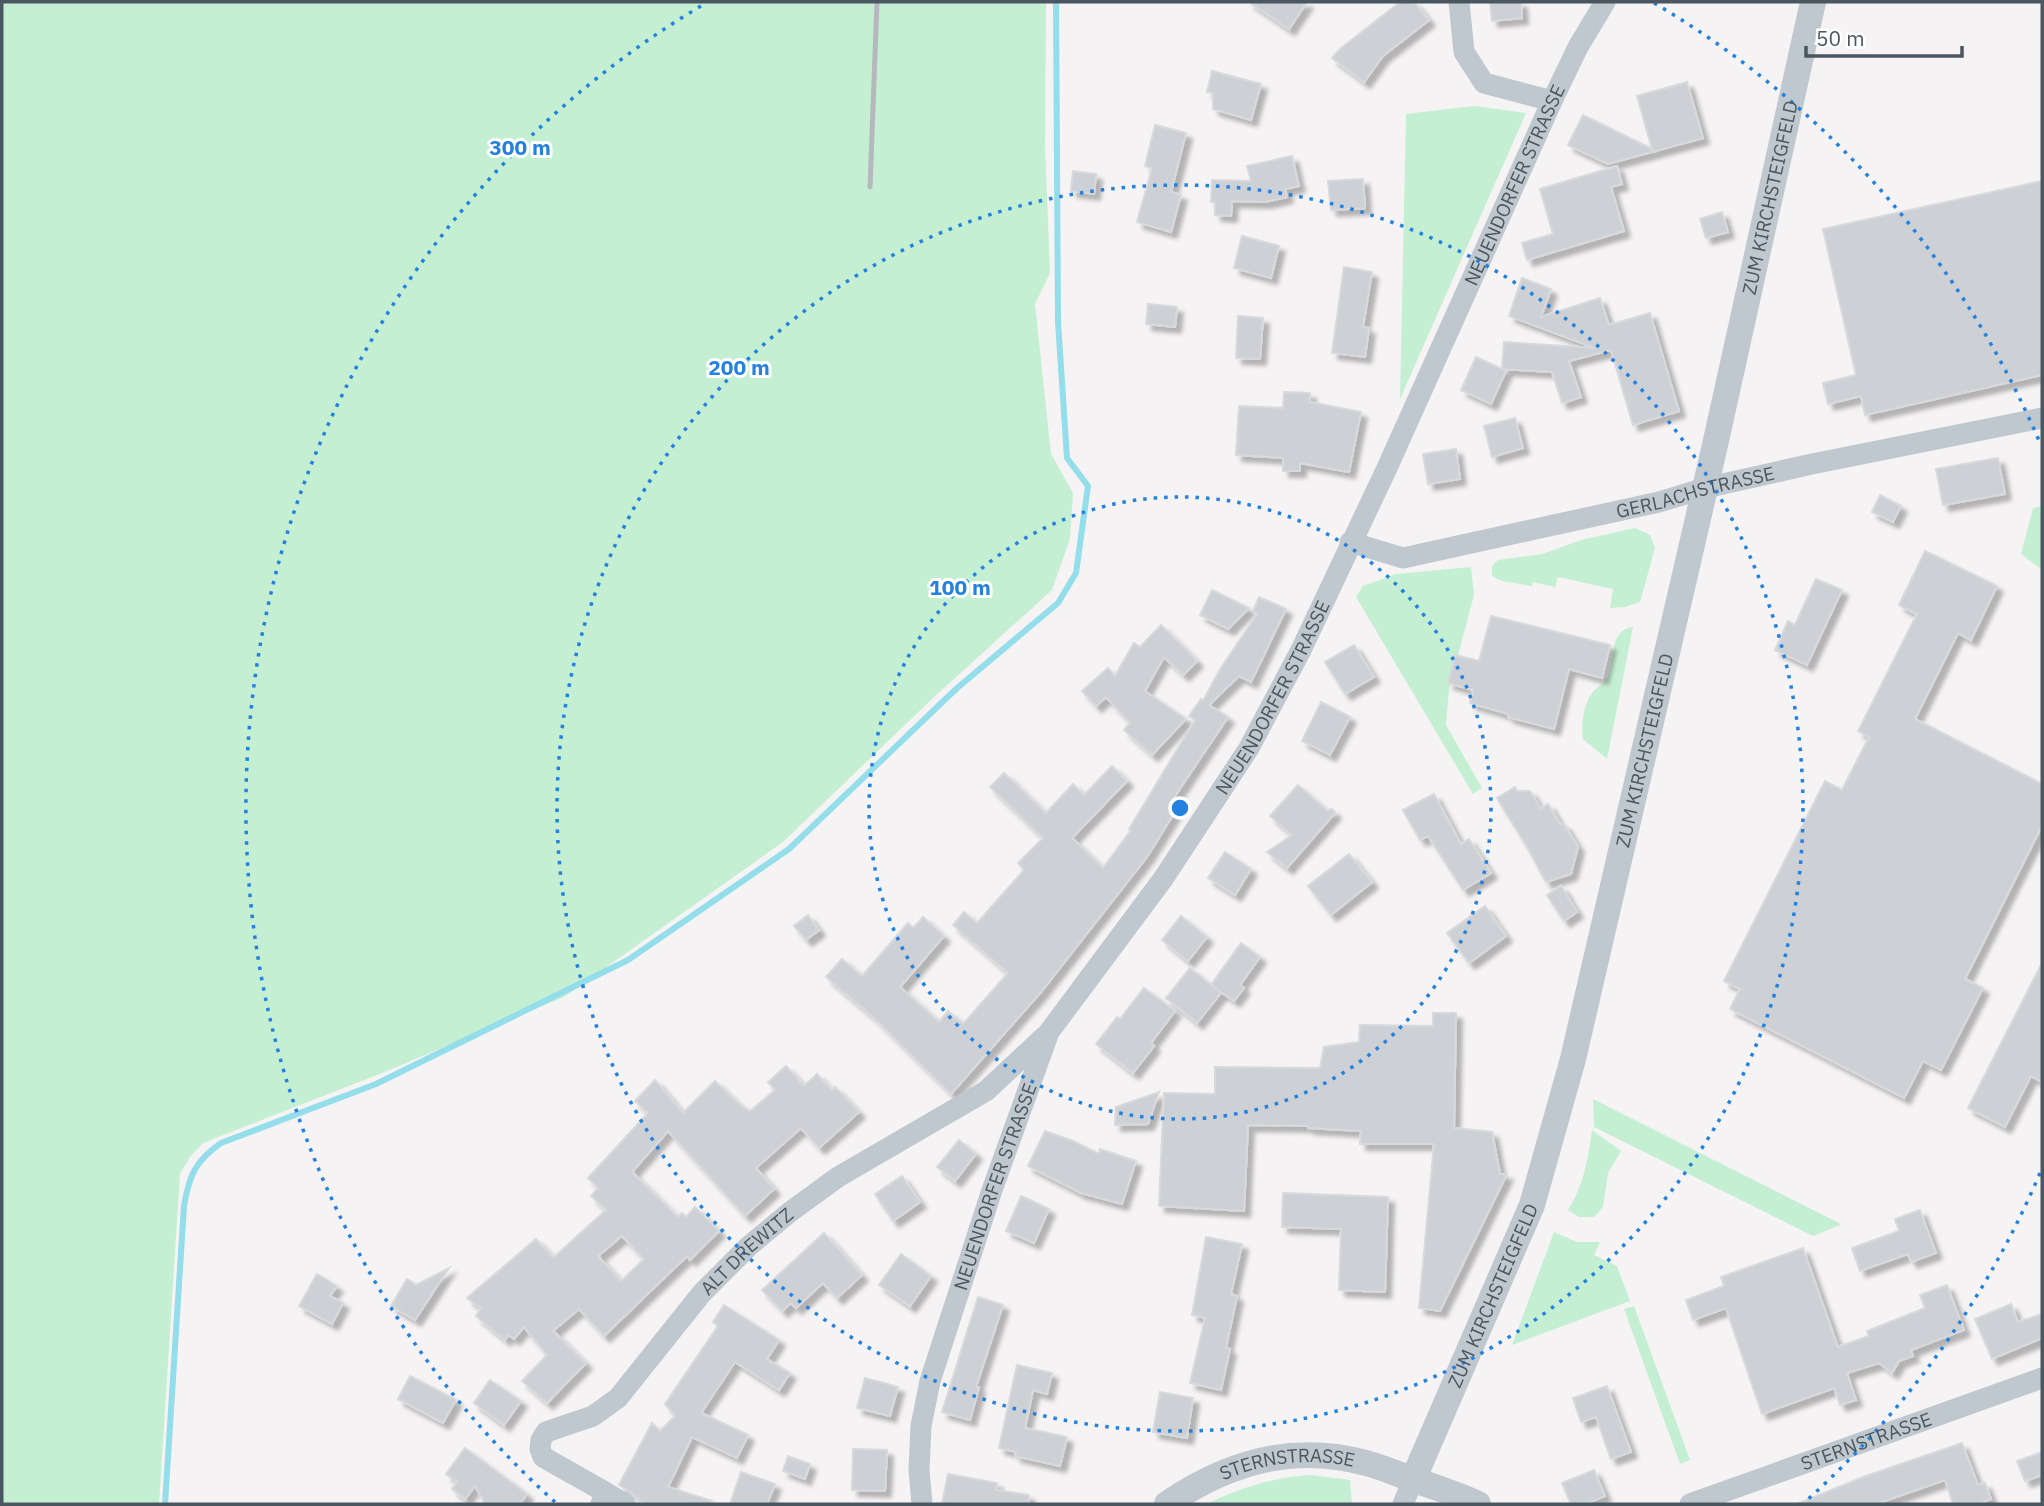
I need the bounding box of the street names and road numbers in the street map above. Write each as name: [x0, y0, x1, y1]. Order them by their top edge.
street label: NEUENDORFER STRASSE: [1459, 81, 1570, 289]
street label: ZUM KIRCHSTEIGFELD: [1737, 98, 1803, 297]
street label: GERLACHSTRASSE: [1614, 461, 1777, 523]
street label: NEUENDORFER STRASSE: [1210, 596, 1335, 799]
street label: ZUM KIRCHSTEIGFELD: [1610, 651, 1678, 850]
street label: NEUENDORFER STRASSE: [948, 1080, 1042, 1293]
street label: ZUM KIRCHSTEIGFELD: [1442, 1200, 1543, 1391]
street label: ALT DREWITZ: [695, 1202, 798, 1300]
street label: STERNSTRASSE: [1797, 1407, 1935, 1475]
street label: STERNSTRASSE: [1216, 1443, 1357, 1485]

